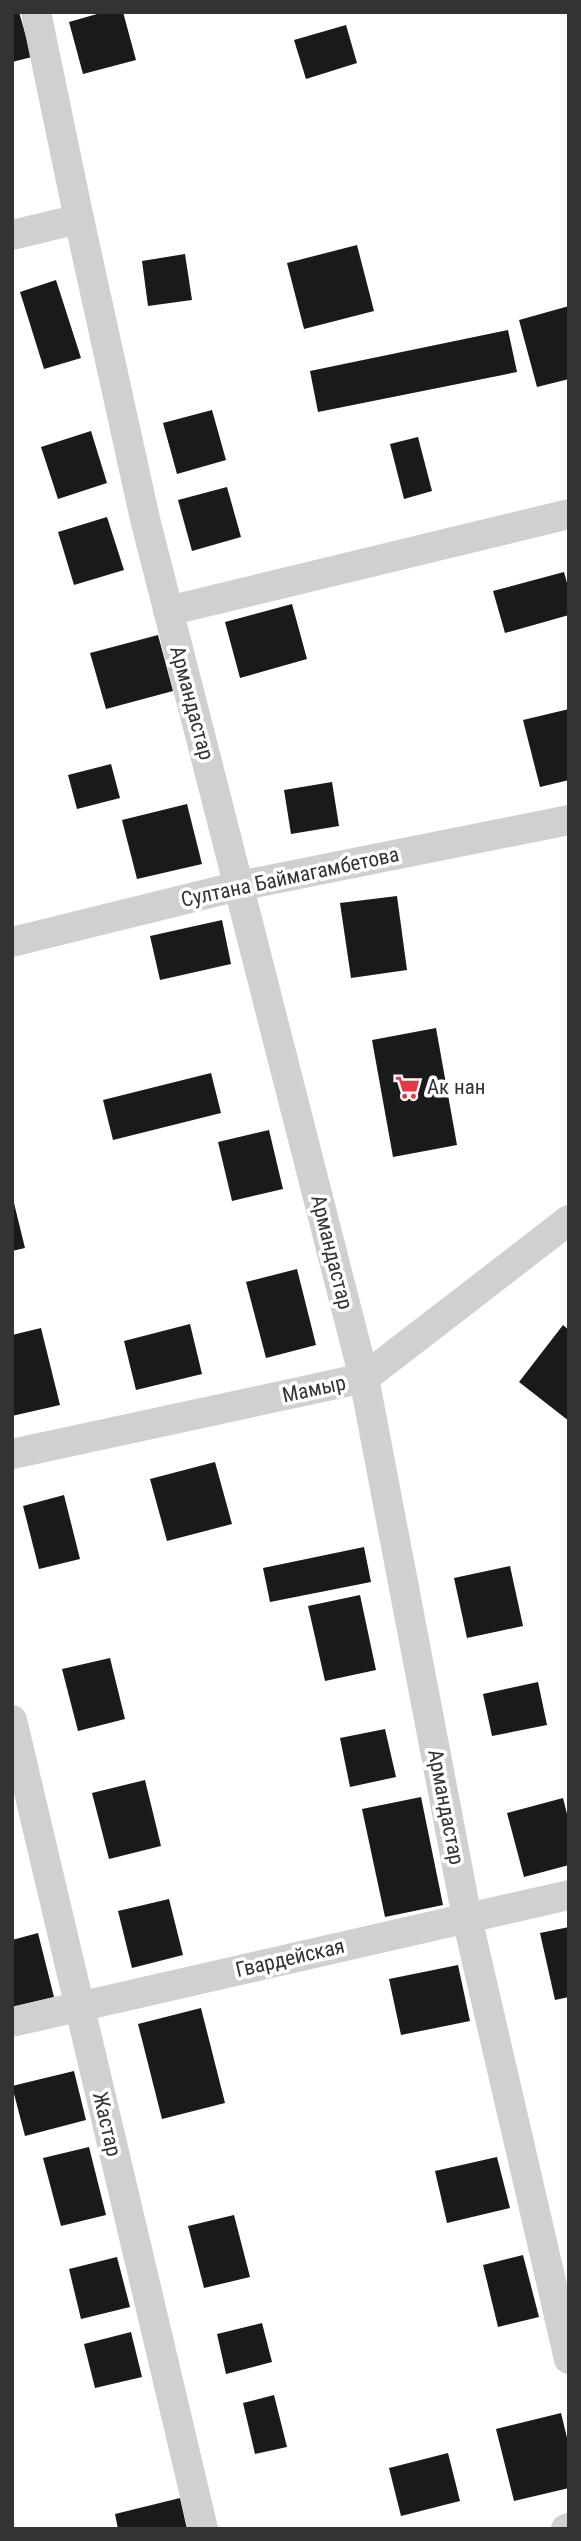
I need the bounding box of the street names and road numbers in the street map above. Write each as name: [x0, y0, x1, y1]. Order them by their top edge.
street label: Армандастар: [165, 643, 219, 763]
street label: Султана Баймагамбетова: [179, 842, 401, 912]
street label: Армандастар: [306, 1192, 358, 1312]
street label: Мамыр: [280, 1371, 348, 1407]
street label: Армандастар: [423, 1747, 469, 1867]
street label: Гвардейская: [233, 1934, 347, 1982]
street label: Жастар: [88, 2089, 126, 2159]

